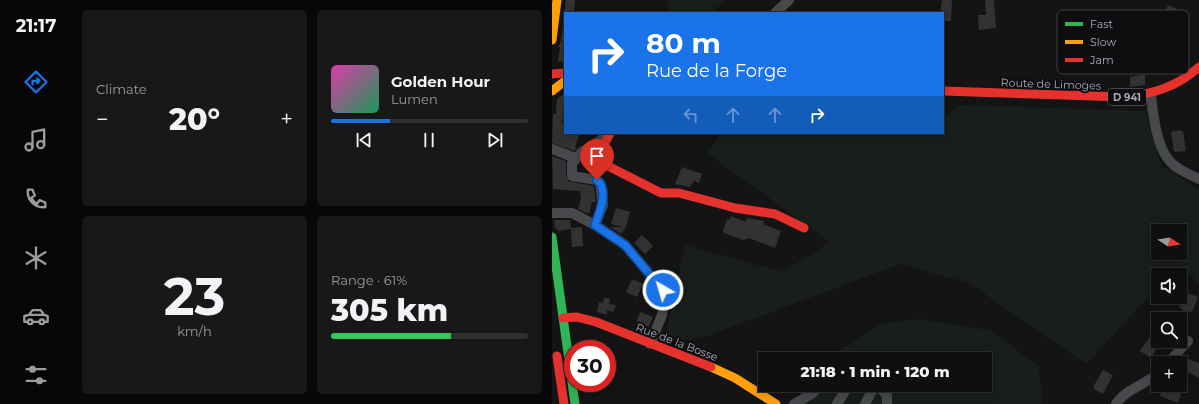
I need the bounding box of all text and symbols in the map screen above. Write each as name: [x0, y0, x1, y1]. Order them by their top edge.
legend: [1057, 10, 1189, 74]
text: 21:17: [16, 15, 56, 37]
text: Fast: [1090, 17, 1114, 31]
text: 80 m: [646, 26, 721, 60]
icon: right: [580, 28, 632, 80]
text: Slow: [1090, 35, 1116, 49]
text: Jam: [1089, 53, 1114, 67]
text: Rue de la Forge: [646, 60, 787, 82]
icon: directions: [22, 68, 50, 96]
text: Golden Hour: [391, 72, 490, 91]
street label: Route de Limoges: [1000, 75, 1102, 93]
text: Climate: [96, 81, 147, 97]
road number: D 941: [1108, 89, 1146, 105]
text: Lumen: [391, 91, 438, 107]
text: 20°: [169, 101, 220, 138]
icon: left: [680, 104, 702, 126]
icon: ahead: [722, 104, 744, 126]
icon: ahead: [764, 104, 786, 126]
icon: right: [806, 104, 828, 126]
text: −: [96, 106, 109, 133]
text: +: [280, 106, 293, 133]
icon: music: [22, 126, 50, 154]
icon: previous: [353, 129, 375, 151]
icon: pause: [418, 129, 440, 151]
icon: next: [484, 129, 506, 151]
pin: [580, 139, 614, 180]
icon: arrive: [586, 145, 608, 167]
icon: phone: [22, 185, 50, 213]
north arrow: [1151, 224, 1187, 260]
map controls: [1151, 224, 1187, 392]
icon: climate: [22, 244, 50, 272]
text: 23: [164, 265, 225, 328]
button: sound: [1151, 268, 1187, 304]
position arrow: [642, 269, 684, 311]
text: Range · 61%: [331, 272, 407, 288]
text: 305 km: [331, 292, 448, 329]
icon: car: [22, 302, 50, 330]
button: search: [1151, 312, 1187, 348]
street label: Rue de la Bosse: [634, 320, 720, 364]
text: km/h: [177, 323, 212, 339]
speed limit sign: 30: [564, 340, 616, 392]
button: +: [1151, 356, 1187, 392]
icon: filters: [22, 361, 50, 389]
text: 21:18 · 1 min · 120 m: [800, 362, 950, 381]

